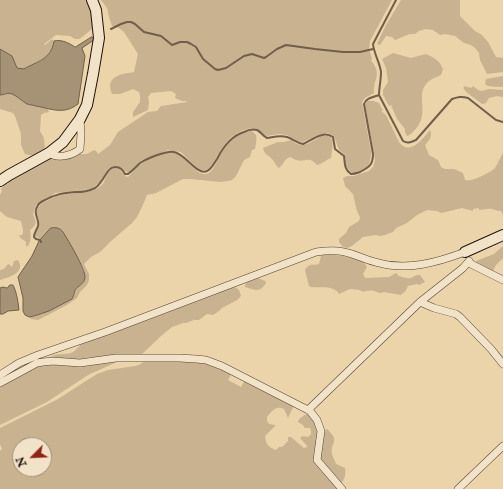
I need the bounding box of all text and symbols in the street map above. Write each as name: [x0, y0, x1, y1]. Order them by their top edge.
north arrow: [12, 437, 52, 477]
text: N: [14, 455, 29, 469]

